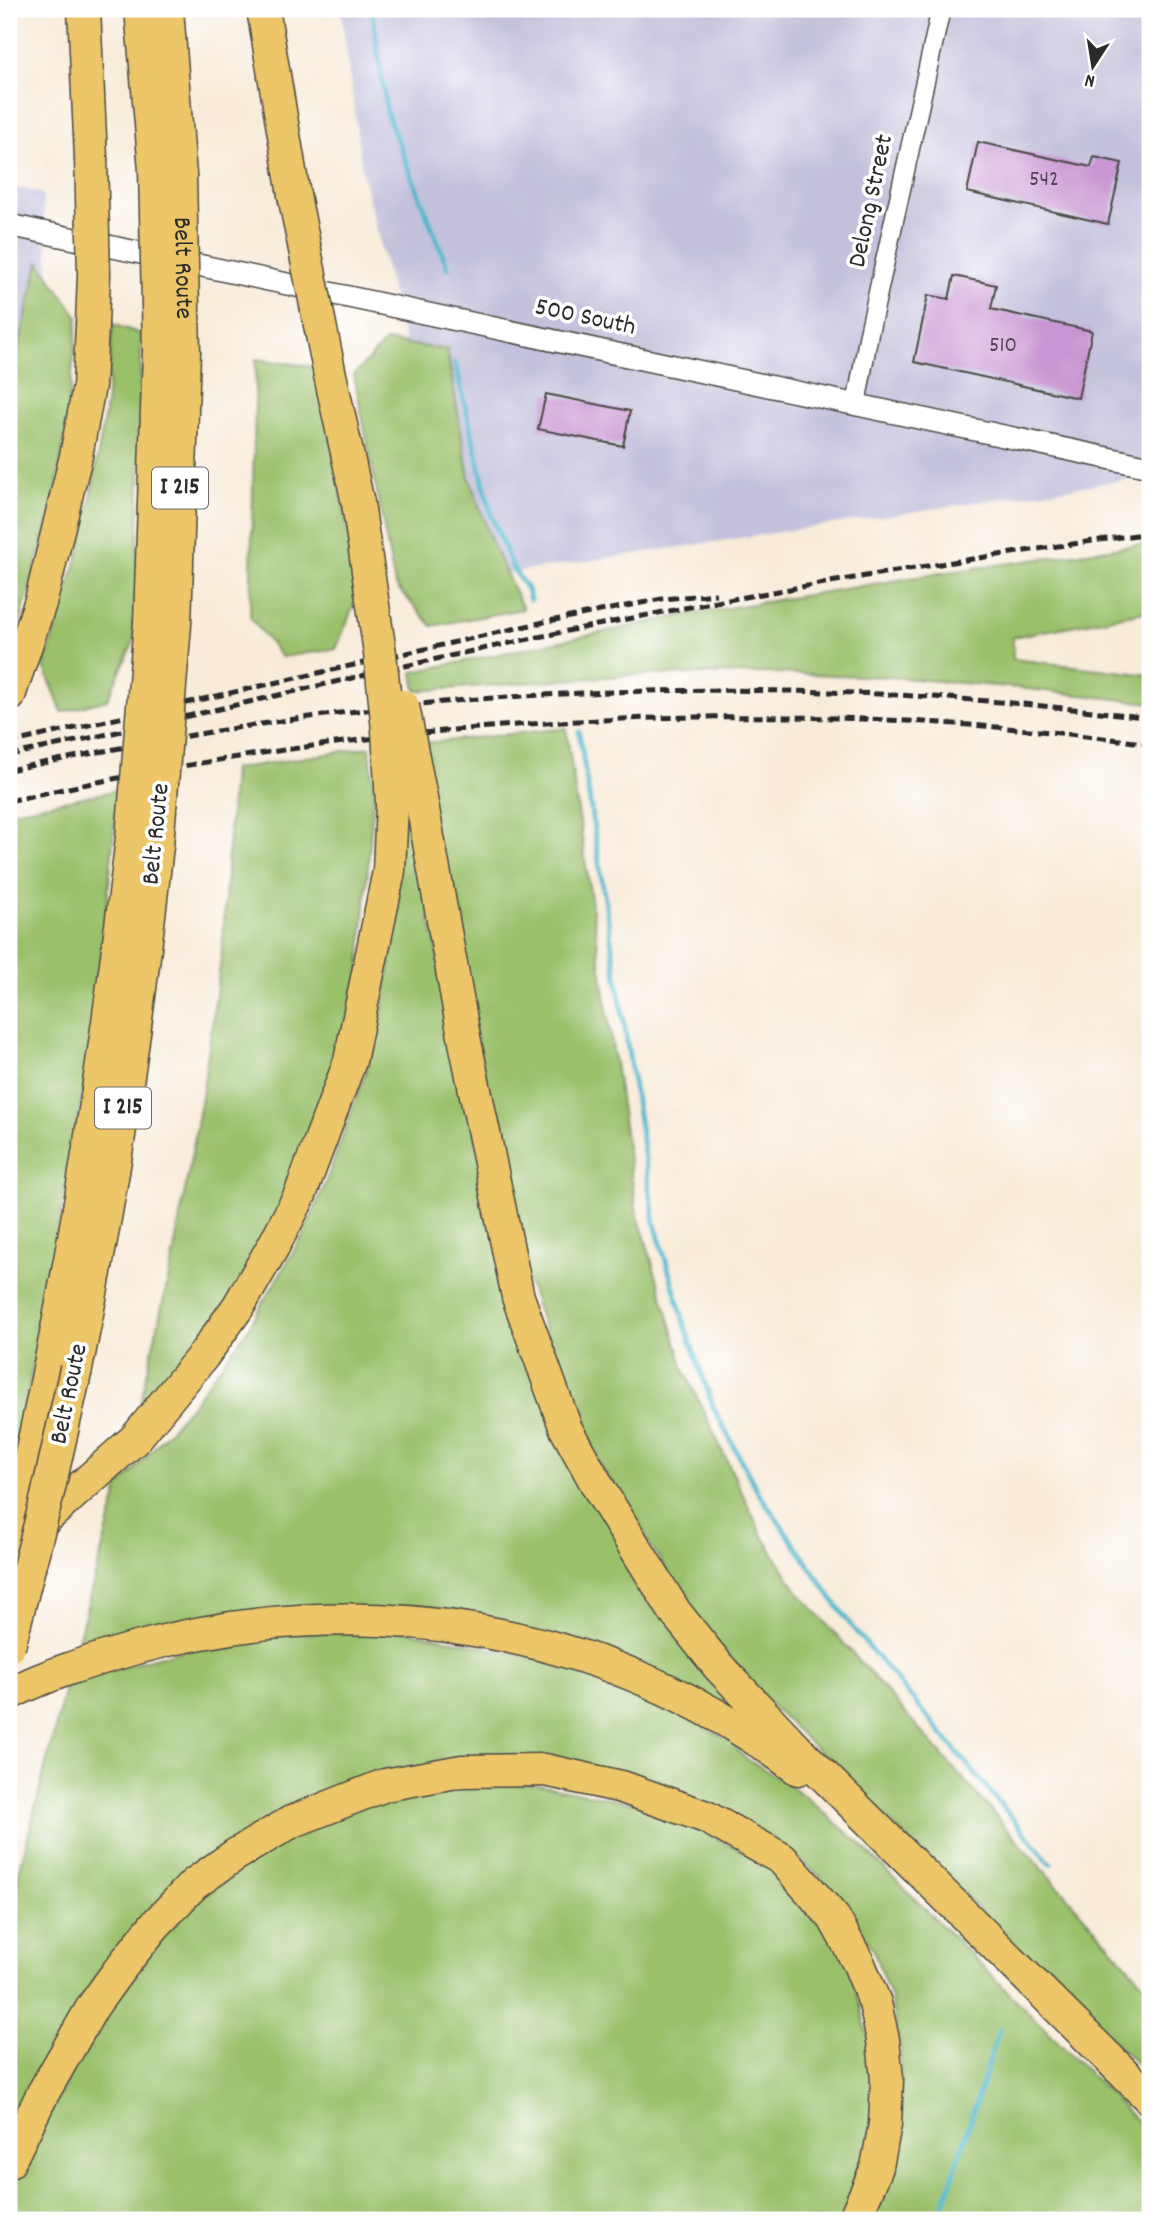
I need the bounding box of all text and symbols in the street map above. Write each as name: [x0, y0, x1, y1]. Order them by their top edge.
north arrow: [1058, 32, 1128, 102]
text: N: [1083, 65, 1098, 93]
street label: Delong Street: [840, 131, 904, 271]
house number: 542: [1029, 164, 1059, 197]
street label: Belt Route: [162, 217, 202, 319]
street label: 500 South: [531, 289, 639, 347]
house number: 510: [989, 330, 1017, 363]
road number: I 215: [152, 467, 208, 508]
street label: Belt Route: [133, 781, 181, 887]
road number: I 215: [95, 1088, 151, 1128]
street label: Belt Route: [41, 1340, 99, 1448]

